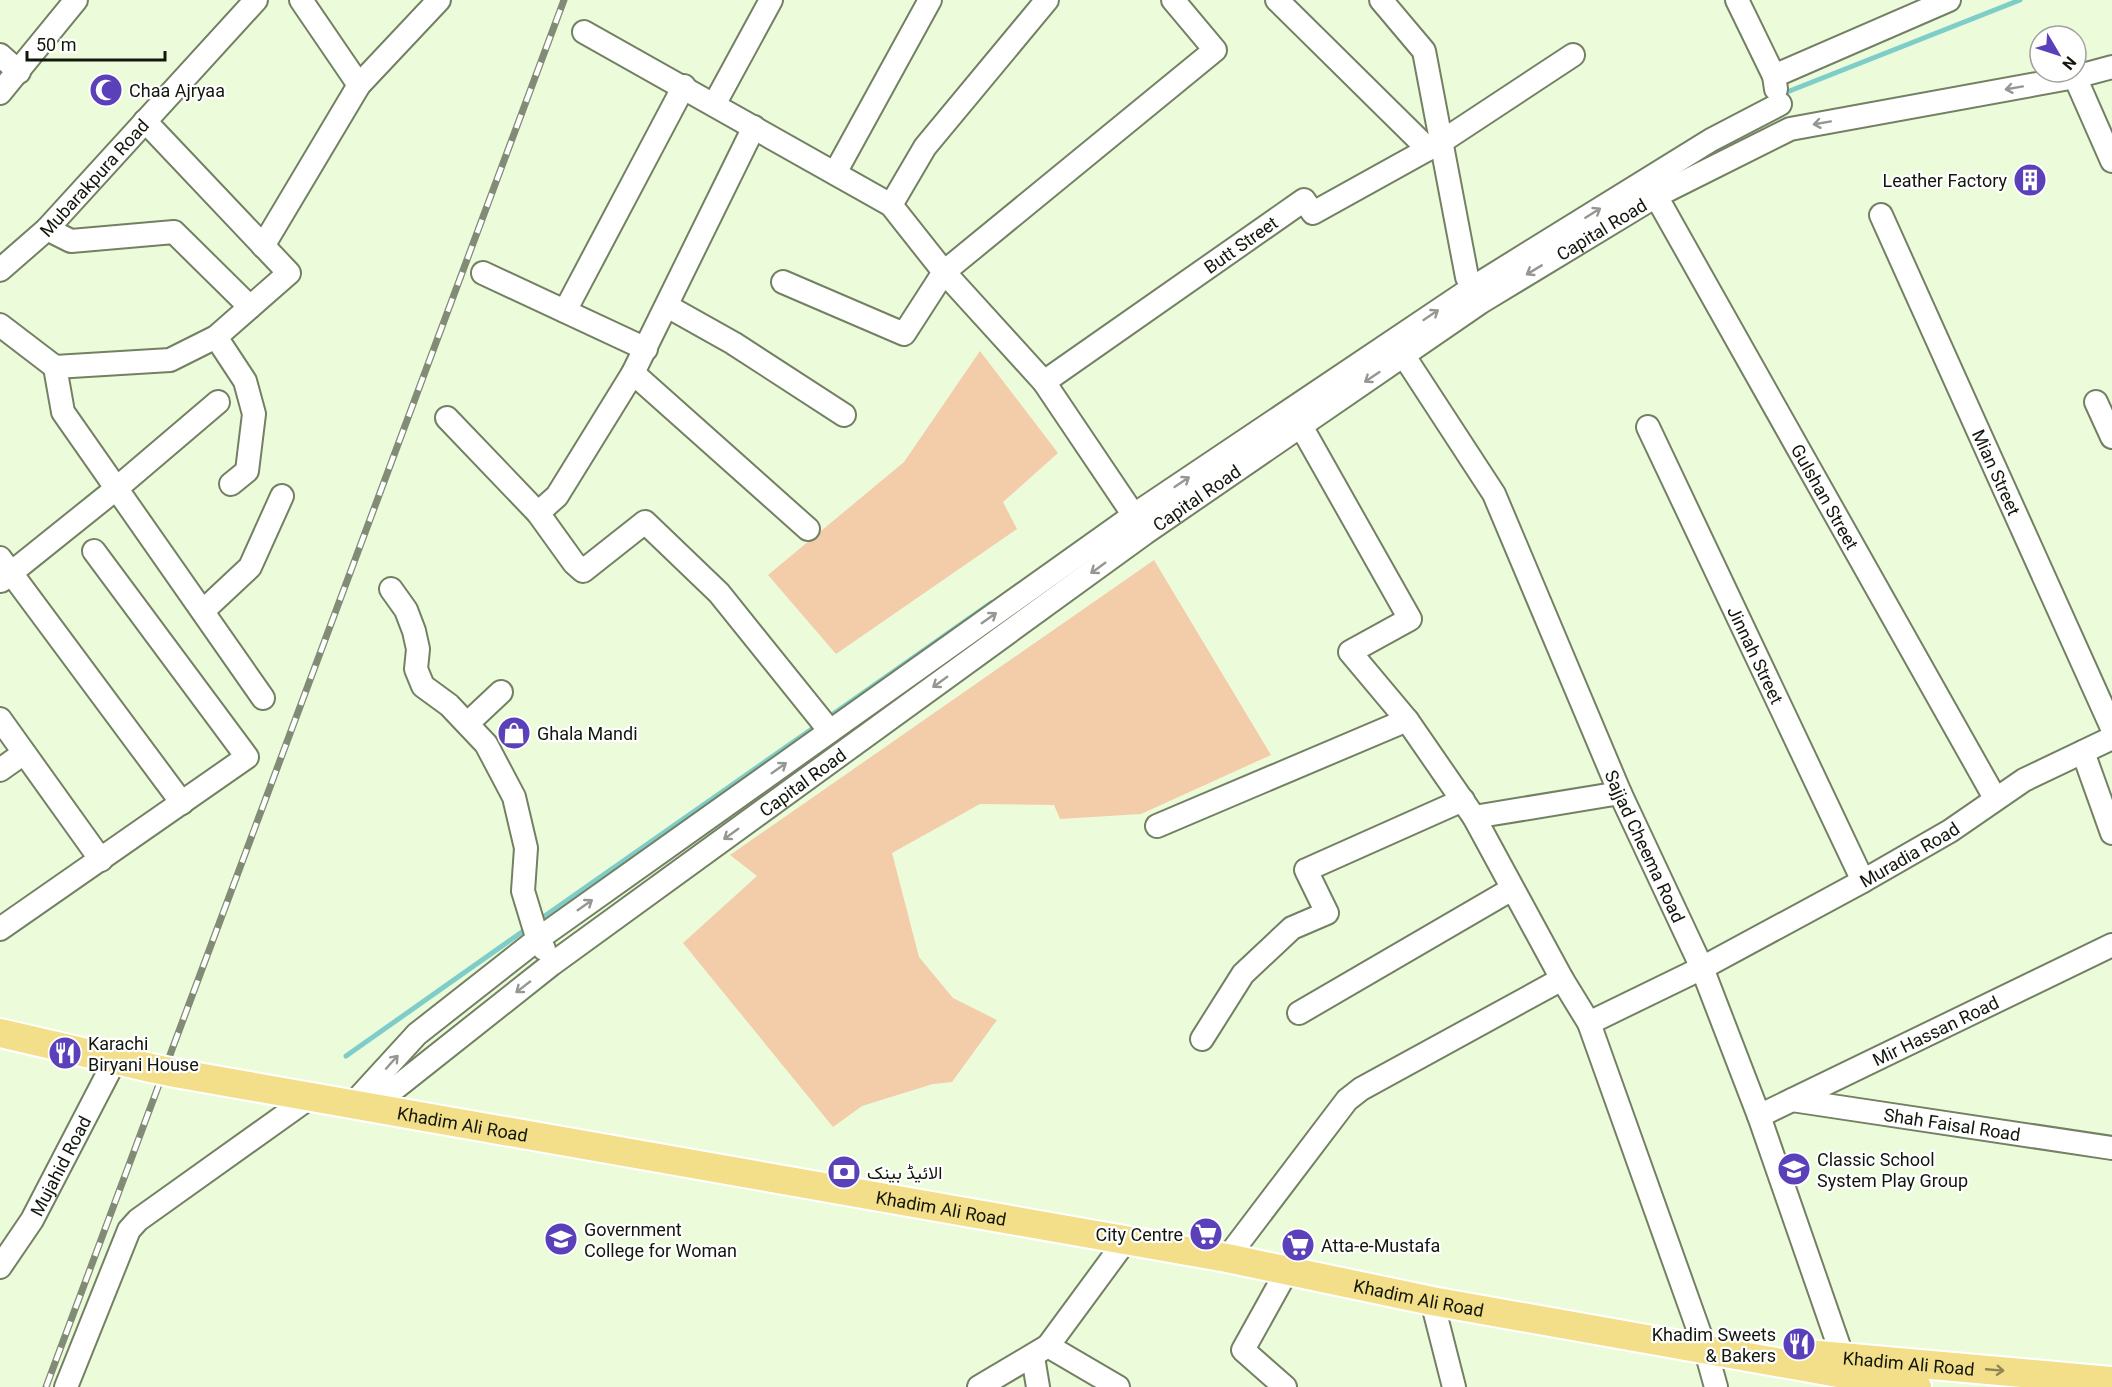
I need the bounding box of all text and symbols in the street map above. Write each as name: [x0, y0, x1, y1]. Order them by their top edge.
scale bar: [27, 24, 165, 62]
north arrow: [2028, 24, 2088, 84]
text: 50 m: [36, 34, 76, 55]
text: N: [2058, 53, 2080, 73]
mosque icon: Chaa Ajryaa: [88, 72, 124, 108]
place label: Chaa Ajryaa: [129, 80, 225, 101]
one-way arrow: [2004, 83, 2024, 94]
street label: Mubarakpura Road: [35, 114, 153, 241]
one-way arrow: [1813, 118, 1832, 129]
building icon: Leather Factory: [2012, 162, 2048, 198]
place label: Leather Factory: [1882, 170, 2007, 191]
street label: Capital Road: [1552, 194, 1650, 264]
one-way arrow: [1584, 206, 1601, 218]
street label: Butt Street: [1200, 211, 1282, 277]
one-way arrow: [1526, 263, 1543, 276]
one-way arrow: [1422, 309, 1439, 321]
one-way arrow: [1364, 372, 1381, 384]
street label: Mian Street: [1968, 426, 2025, 518]
street label: Gulshan Street: [1787, 440, 1863, 553]
street label: Capital Road: [1149, 460, 1244, 535]
one-way arrow: [1174, 476, 1190, 488]
one-way arrow: [1090, 562, 1106, 574]
street label: Jinnah Street: [1724, 602, 1788, 707]
one-way arrow: [980, 612, 996, 624]
one-way arrow: [932, 676, 948, 688]
shop icon: Ghala Mandi: [496, 715, 532, 751]
place label: Ghala Mandi: [537, 723, 638, 744]
street label: Capital Road: [755, 744, 850, 820]
one-way arrow: [770, 761, 786, 774]
street label: Sajjad Cheema Road: [1601, 767, 1690, 926]
street label: Muradia Road: [1856, 817, 1963, 891]
one-way arrow: [723, 828, 739, 840]
one-way arrow: [577, 899, 593, 911]
one-way arrow: [515, 980, 531, 993]
street label: Mir Hassan Road: [1869, 991, 2002, 1070]
place label: Karachi Biryani House: [88, 1033, 199, 1075]
restaurant icon: Karachi Biryani House: [47, 1035, 83, 1071]
one-way arrow: [385, 1055, 399, 1070]
street label: Khadim Ali Road: [396, 1102, 529, 1145]
street label: Shah Faisal Road: [1882, 1103, 2022, 1145]
street label: Mujahid Road: [26, 1112, 95, 1219]
place label: Classic School System Play Group: [1817, 1149, 1968, 1191]
school or university icon: Classic School System Play Group: [1776, 1151, 1812, 1187]
bank icon: الائیڈ بینک: [826, 1154, 862, 1190]
place label: الائیڈ بینک: [867, 1162, 942, 1183]
street label: Khadim Ali Road: [874, 1186, 1008, 1230]
supermarket icon: City Centre: [1188, 1216, 1224, 1252]
place label: Government College for Woman: [584, 1219, 737, 1261]
school or university icon: Government College for Woman: [543, 1221, 579, 1257]
place label: City Centre: [1095, 1224, 1183, 1245]
supermarket icon: Atta-e-Mustafa: [1280, 1227, 1316, 1263]
place label: Atta-e-Mustafa: [1321, 1235, 1440, 1256]
street label: Khadim Ali Road: [1352, 1274, 1485, 1320]
place label: Khadim Sweets & Bakers: [1652, 1324, 1776, 1366]
restaurant icon: Khadim Sweets & Bakers: [1781, 1326, 1817, 1362]
street label: Khadim Ali Road: [1842, 1347, 1975, 1379]
one-way arrow: [1984, 1365, 2004, 1376]

